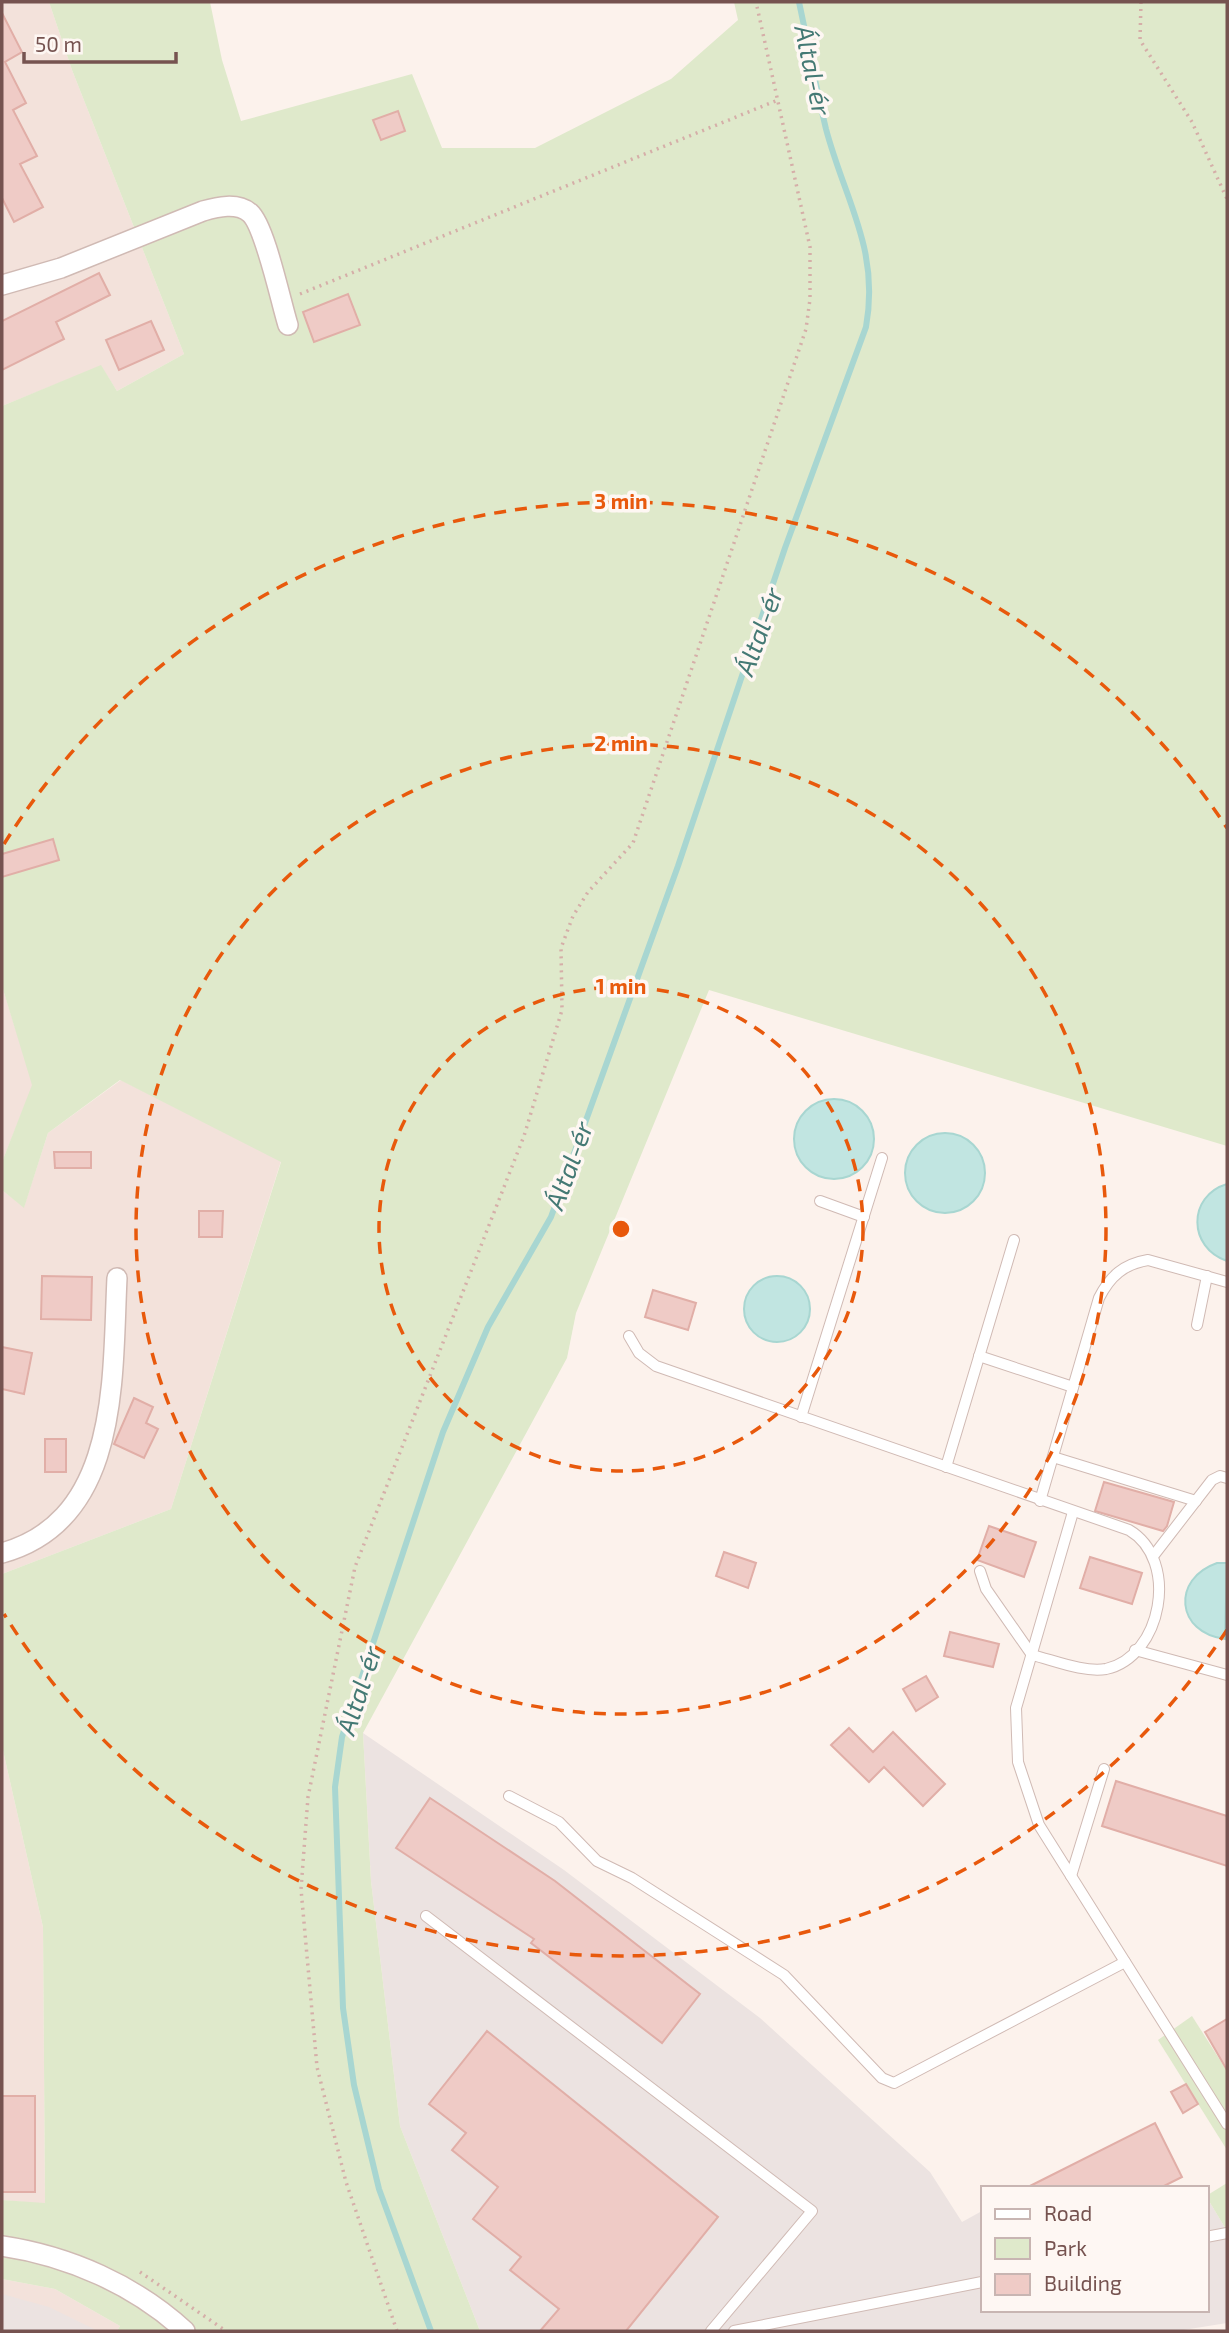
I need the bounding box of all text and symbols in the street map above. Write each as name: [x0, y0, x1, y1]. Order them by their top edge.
scale bar: [24, 21, 177, 65]
water label: Által-ér: [789, 21, 839, 118]
text: 50 m: [35, 31, 82, 56]
text: 3 min: [594, 488, 648, 513]
water label: Által-ér: [727, 582, 788, 680]
text: 2 min: [594, 730, 648, 755]
text: 1 min: [596, 973, 646, 998]
water label: Által-ér: [537, 1116, 598, 1214]
centre of rings: [609, 1217, 633, 1241]
water label: Által-ér: [329, 1641, 387, 1739]
legend: [981, 2186, 1208, 2312]
text: Road: [1044, 2200, 1092, 2225]
text: Park: [1044, 2235, 1087, 2260]
text: Building: [1044, 2270, 1122, 2295]

